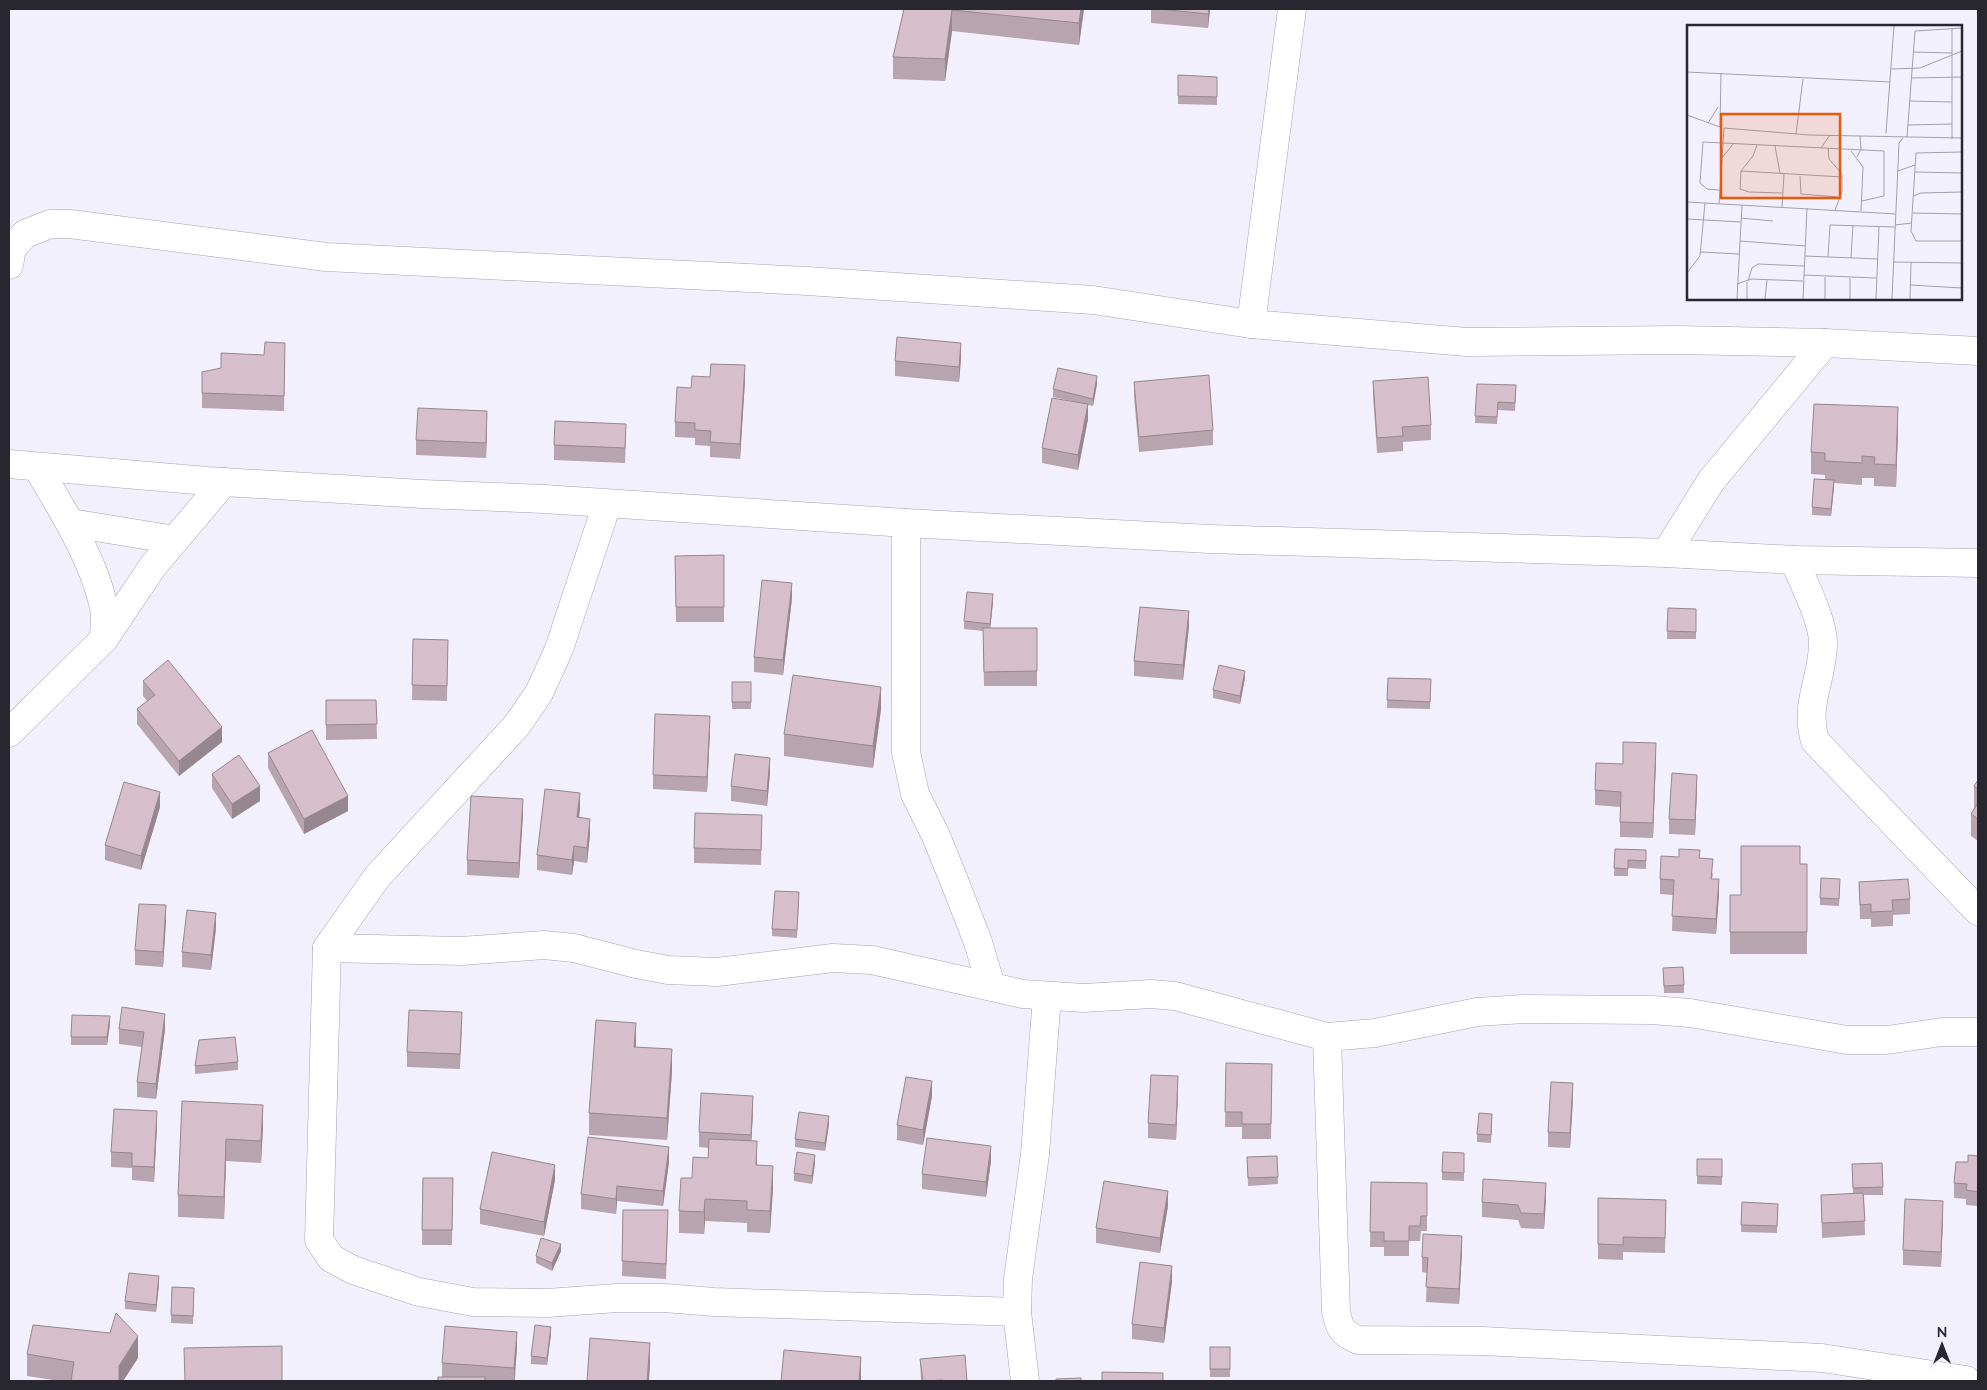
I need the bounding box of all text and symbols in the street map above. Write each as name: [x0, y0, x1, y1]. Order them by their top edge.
inset map: [1687, 25, 1962, 300]
north arrow: [1917, 1320, 1967, 1370]
text: N: [1937, 1323, 1947, 1341]

